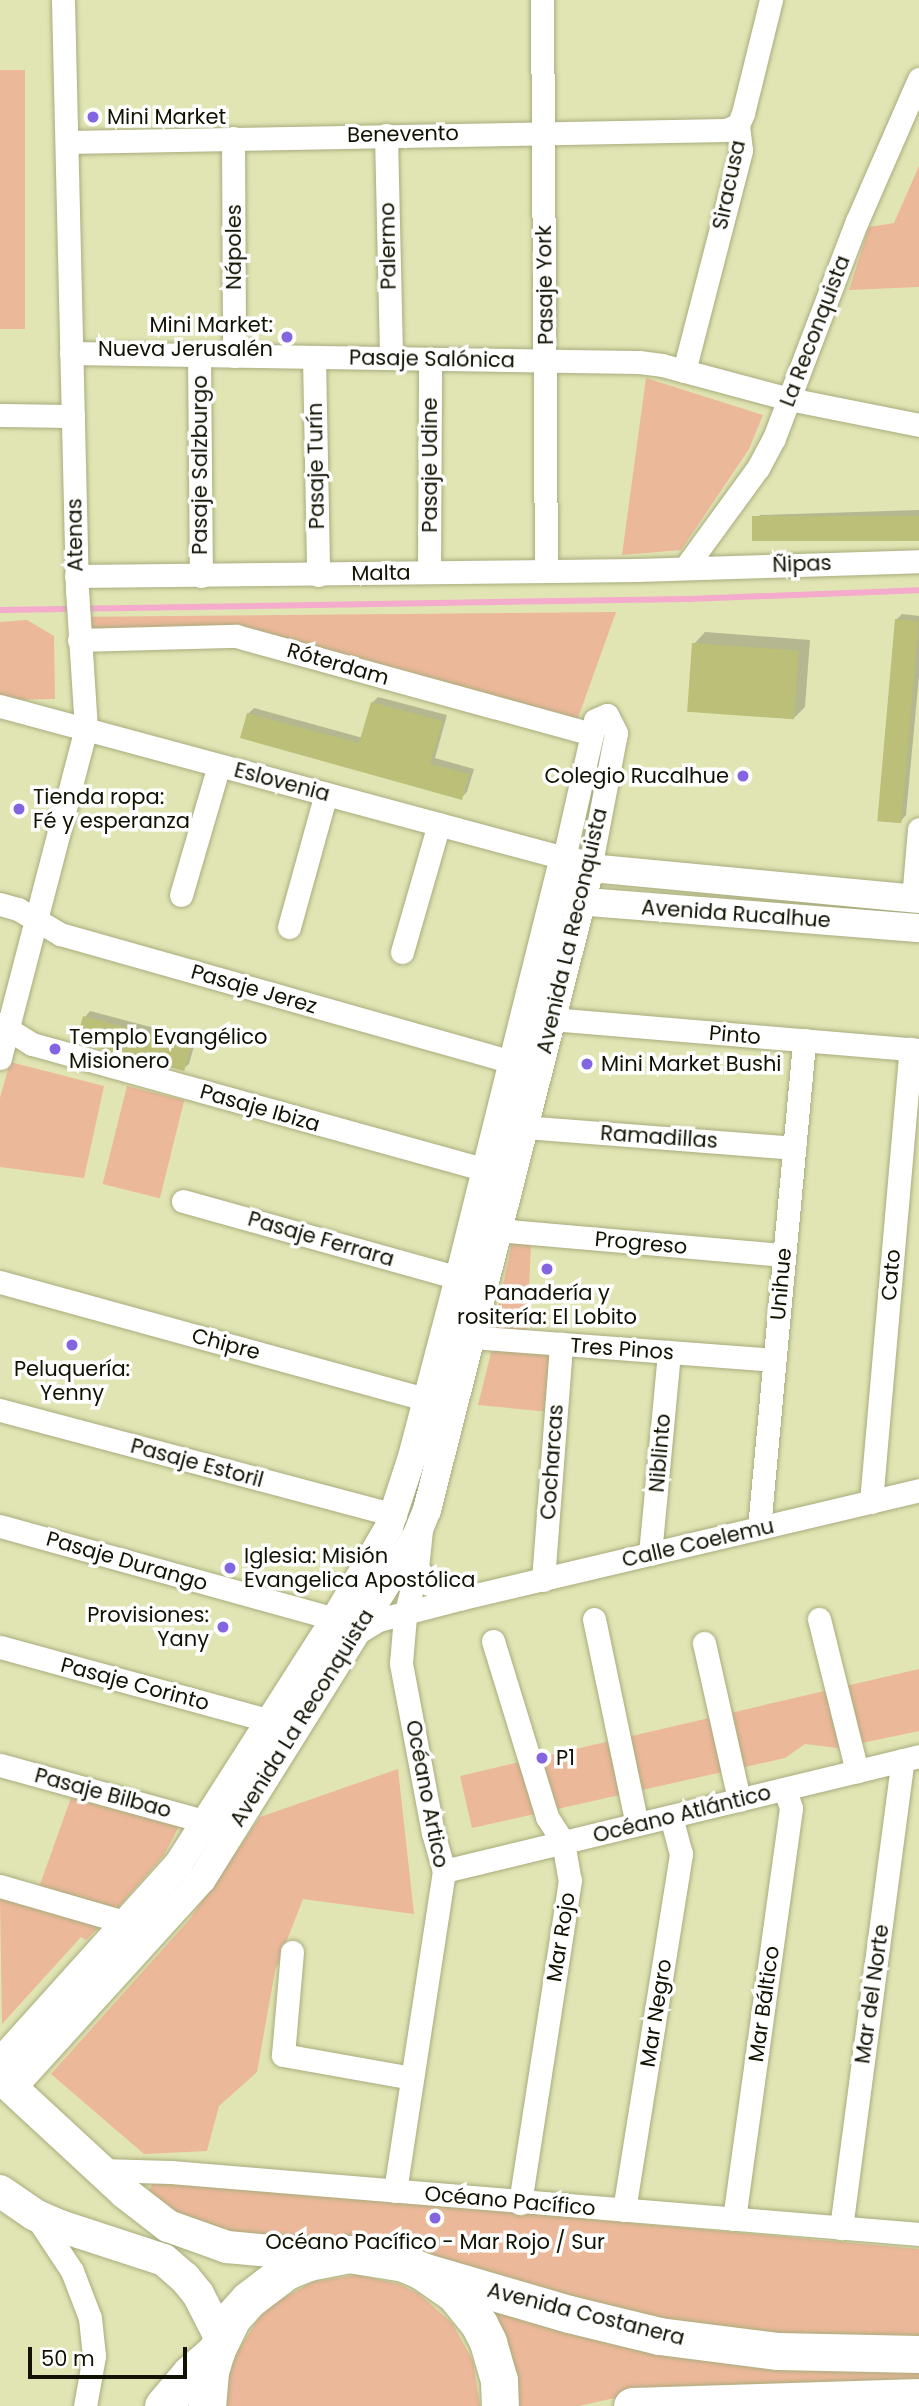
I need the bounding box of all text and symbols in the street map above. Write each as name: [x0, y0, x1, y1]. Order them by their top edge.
place label: Mini Market: [107, 104, 226, 130]
marker: Mini Market: [85, 109, 101, 125]
street label: Benevento: [347, 120, 459, 148]
street label: Siracusa: [707, 138, 751, 232]
street label: Palermo: [375, 202, 401, 290]
street label: Nápoles: [221, 204, 247, 290]
street label: Pasaje York: [531, 225, 559, 345]
street label: La Reconquista: [775, 252, 855, 410]
place label: Mini Market: Nueva Jerusalén: [98, 312, 273, 362]
marker: Mini Market: Nueva Jerusalén: [279, 329, 295, 345]
street label: Pasaje Salónica: [349, 345, 515, 373]
street label: Pasaje Salzburgo: [187, 375, 213, 555]
street label: Pasaje Udine: [417, 397, 443, 533]
street label: Pasaje Turín: [302, 402, 330, 530]
street label: Atenas: [62, 498, 88, 572]
street label: Ñipas: [772, 550, 832, 578]
street label: Malta: [351, 560, 411, 586]
street label: Róterdam: [284, 637, 392, 691]
street label: Eslovenia: [231, 757, 333, 807]
place label: Colegio Rucalhue: [545, 763, 729, 789]
marker: Colegio Rucalhue: [735, 768, 751, 784]
place label: Tienda ropa: Fé y esperanza: [33, 784, 190, 834]
marker: Tienda ropa: Fé y esperanza: [11, 801, 27, 817]
street label: Avenida La Reconquista: [531, 806, 613, 1056]
street label: Avenida Rucalhue: [640, 895, 832, 933]
street label: Pasaje Jerez: [188, 959, 320, 1019]
street label: Pinto: [708, 1020, 762, 1050]
place label: Templo Evangélico Misionero: [69, 1024, 267, 1074]
marker: Templo Evangélico Misionero: [47, 1041, 63, 1057]
place label: Mini Market Bushi: [601, 1051, 782, 1077]
marker: Mini Market Bushi: [579, 1056, 595, 1072]
street label: Pasaje Ibiza: [197, 1079, 323, 1137]
street label: Ramadillas: [599, 1120, 719, 1154]
street label: Pasaje Ferrara: [245, 1206, 397, 1272]
street label: Progreso: [594, 1226, 688, 1260]
street label: Unihue: [765, 1247, 797, 1321]
street label: Cato: [876, 1248, 906, 1302]
marker: Panadería y rositería: El Lobito: [539, 1261, 555, 1277]
place label: Panadería y rositería: El Lobito: [457, 1280, 637, 1330]
street label: Chipre: [189, 1323, 263, 1365]
street label: Tres Pinos: [569, 1333, 675, 1365]
marker: Peluquería: Yenny: [64, 1337, 80, 1353]
place label: Peluquería: Yenny: [14, 1356, 130, 1406]
street label: Cocharcas: [535, 1403, 569, 1521]
street label: Niblinto: [644, 1413, 676, 1493]
street label: Pasaje Estoril: [128, 1433, 266, 1493]
street label: Calle Coelemu: [620, 1513, 776, 1573]
street label: Pasaje Durango: [43, 1526, 211, 1596]
place label: Iglesia: Misión Evangelica Apostólica: [244, 1543, 475, 1593]
marker: Iglesia: Misión Evangelica Apostólica: [222, 1560, 238, 1576]
place label: Provisiones: Yany: [87, 1602, 209, 1652]
street label: Avenida La Reconquista: [225, 1605, 379, 1831]
marker: Provisiones: Yany: [215, 1619, 231, 1635]
street label: Pasaje Corinto: [58, 1652, 212, 1716]
street label: Océano Artico: [400, 1718, 454, 1870]
place label: P1: [556, 1745, 575, 1771]
marker: P1: [534, 1750, 550, 1766]
street label: Pasaje Bilbao: [32, 1763, 174, 1823]
street label: Océano Atlántico: [590, 1780, 774, 1848]
street label: Mar Rojo: [541, 1890, 581, 1984]
street label: Mar del Norte: [850, 1923, 894, 2065]
street label: Mar Báltico: [743, 1944, 785, 2064]
street label: Mar Negro: [635, 1957, 677, 2069]
street label: Océano Pacífico: [423, 2181, 597, 2221]
marker: Océano Pacífico - Mar Rojo / Sur: [427, 2210, 443, 2226]
place label: Océano Pacífico - Mar Rojo / Sur: [265, 2229, 605, 2255]
street label: Avenida Costanera: [485, 2277, 687, 2351]
scale bar: [32, 2332, 191, 2376]
text: 50 m: [41, 2344, 95, 2373]

